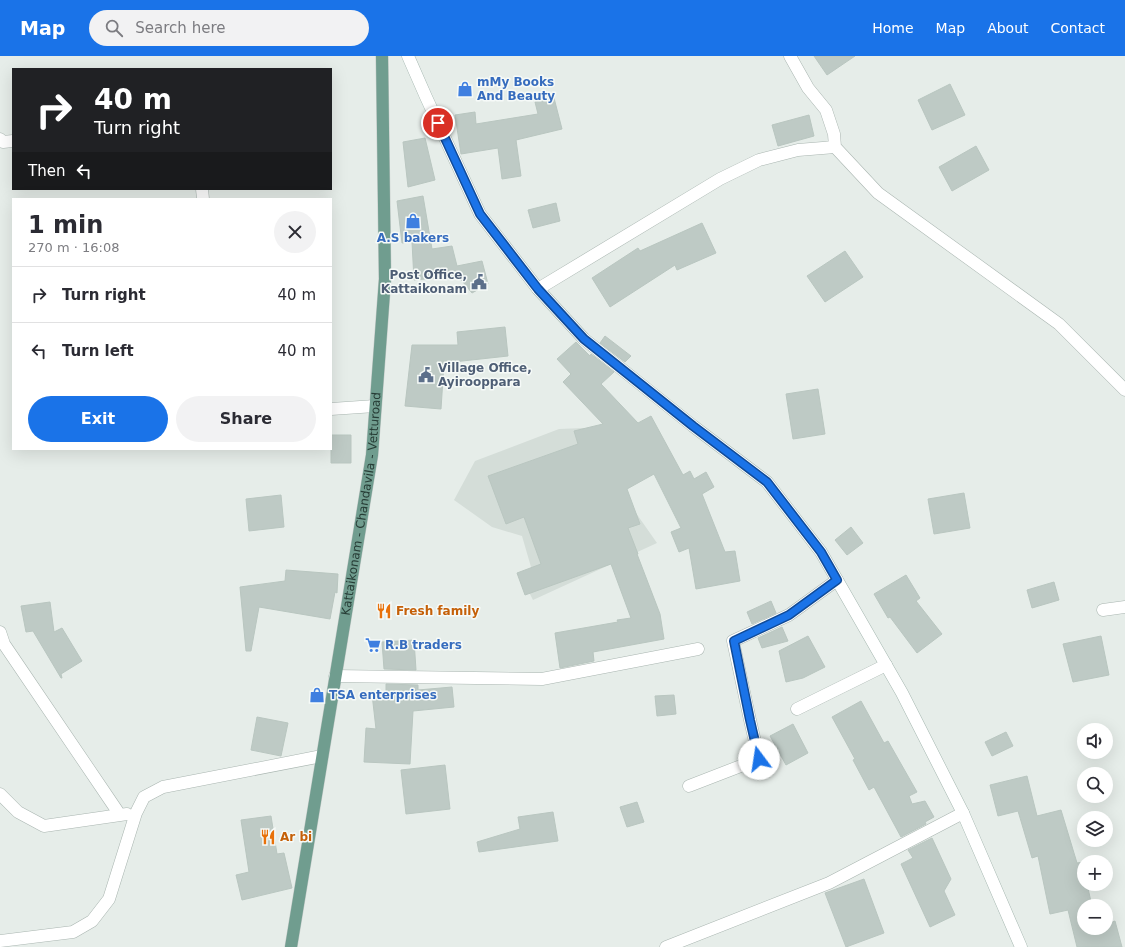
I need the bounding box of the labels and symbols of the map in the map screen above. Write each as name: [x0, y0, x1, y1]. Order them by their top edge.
place label: mMy Books And Beauty: [477, 75, 555, 103]
shop icon: mMy Books And Beauty: [456, 80, 474, 98]
pin: [421, 106, 455, 140]
shop icon: A.S bakers: [404, 212, 422, 230]
place label: A.S bakers: [377, 231, 449, 245]
place label: Post Office, Kattaikonam: [381, 268, 467, 296]
public building icon: Post Office, Kattaikonam: [470, 273, 488, 291]
place label: Village Office, Ayirooppara: [438, 361, 532, 389]
public building icon: Village Office, Ayirooppara: [417, 366, 435, 384]
street label: Kattaikonam - Chandavila - Vetturoad: [339, 392, 384, 616]
restaurant icon: Fresh family: [375, 602, 393, 620]
place label: Fresh family: [396, 604, 479, 618]
supermarket icon: R.B traders: [364, 636, 382, 654]
place label: R.B traders: [385, 638, 462, 652]
shop icon: TSA enterprises: [308, 686, 326, 704]
place label: TSA enterprises: [329, 688, 437, 702]
position arrow: [738, 738, 780, 780]
restaurant icon: Ar bi: [259, 828, 277, 846]
place label: Ar bi: [280, 830, 312, 844]

